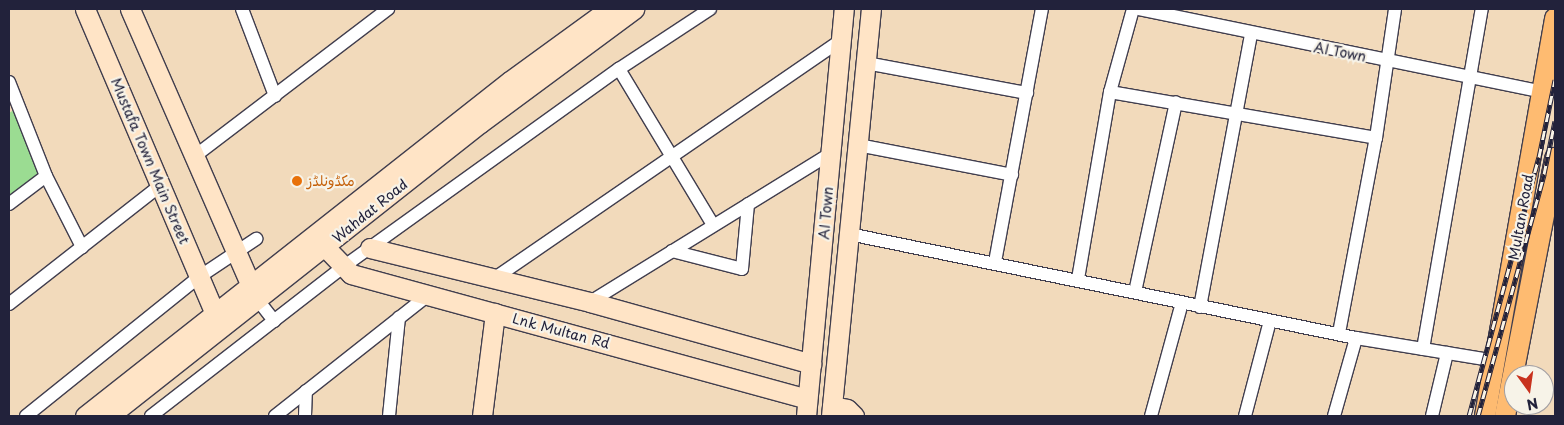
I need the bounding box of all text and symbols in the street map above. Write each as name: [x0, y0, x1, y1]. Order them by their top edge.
street label: AI Town: [1312, 39, 1368, 65]
street label: Mustafa Town Main Street: [107, 75, 193, 247]
place label: مکڈونلڈز: [307, 173, 355, 189]
street label: Multan Road: [1505, 173, 1537, 261]
marker: مکڈونلڈز: [291, 175, 303, 187]
street label: Wahdat Road: [329, 176, 411, 246]
street label: AI Town: [815, 186, 837, 240]
street label: Lnk Multan Rd: [510, 310, 612, 352]
north arrow: [1504, 365, 1554, 415]
text: N: [1525, 393, 1540, 416]

